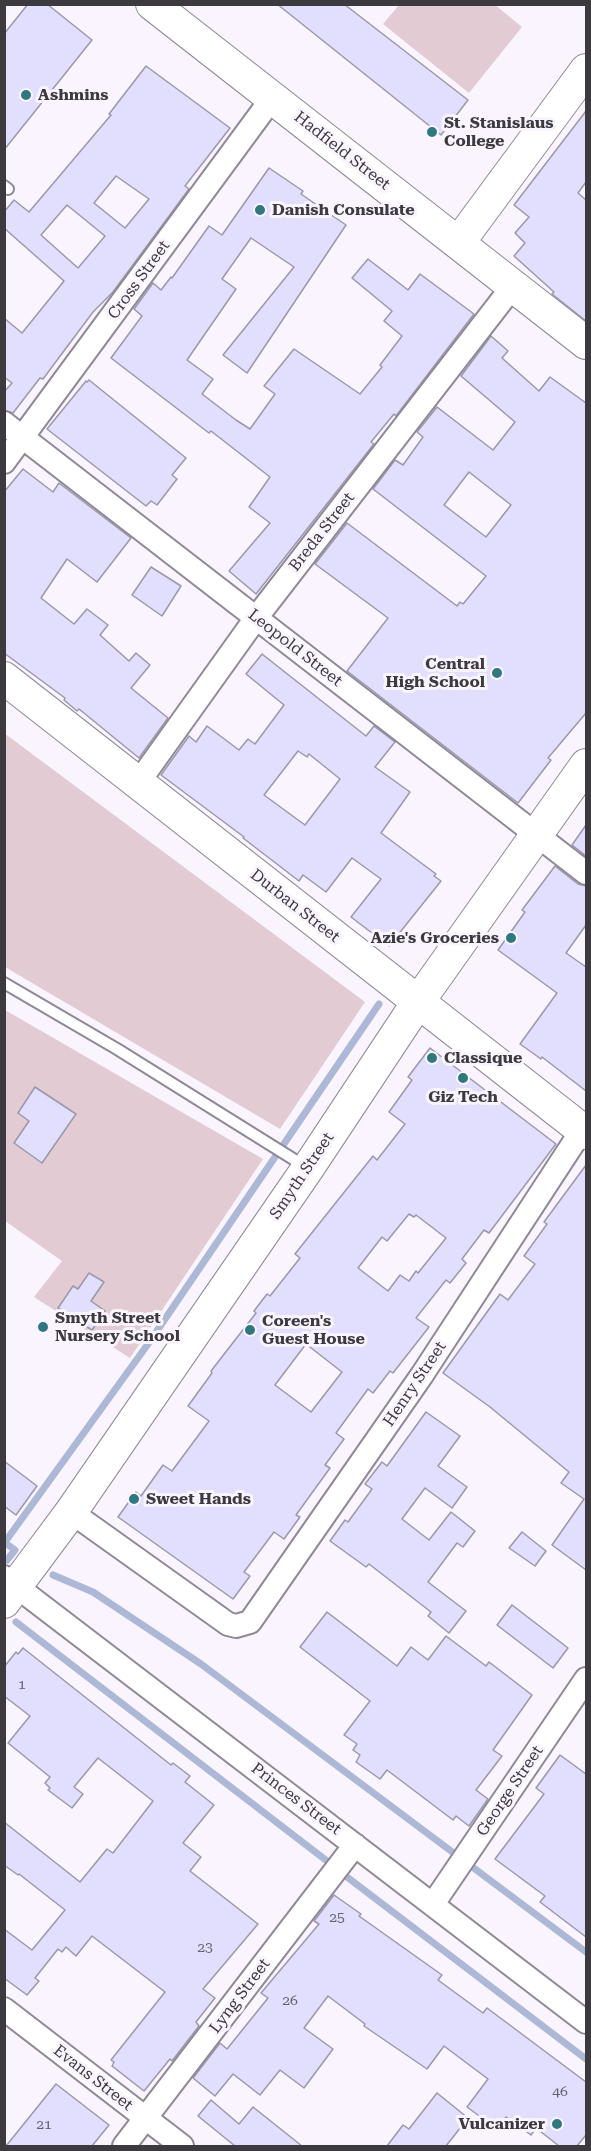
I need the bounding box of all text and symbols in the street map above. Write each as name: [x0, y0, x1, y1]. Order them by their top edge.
place label: Ashmins: [38, 85, 109, 105]
marker: Ashmins: [19, 88, 33, 102]
street label: Hadfield Street: [290, 108, 394, 194]
place label: St. Stanislaus College: [444, 113, 554, 151]
marker: St. Stanislaus College: [425, 125, 439, 139]
place label: Danish Consulate: [272, 200, 415, 220]
marker: Danish Consulate: [253, 203, 267, 217]
street label: Cross Street: [104, 237, 174, 323]
street label: Breda Street: [285, 489, 359, 575]
street label: Leopold Street: [244, 605, 346, 691]
place label: Central High School: [386, 654, 485, 692]
marker: Central High School: [490, 666, 504, 680]
street label: Durban Street: [247, 865, 343, 947]
place label: Azie's Groceries: [371, 928, 499, 948]
marker: Azie's Groceries: [504, 931, 518, 945]
place label: Classique: [444, 1048, 522, 1068]
marker: Classique: [425, 1051, 439, 1065]
marker: Giz Tech: [456, 1071, 470, 1085]
place label: Giz Tech: [428, 1087, 498, 1107]
street label: Smyth Street: [266, 1129, 338, 1223]
place label: Smyth Street Nursery School: [55, 1308, 180, 1346]
place label: Coreen's Guest House: [262, 1311, 365, 1349]
marker: Smyth Street Nursery School: [36, 1320, 50, 1334]
marker: Coreen's Guest House: [243, 1323, 257, 1337]
street label: Henry Street: [379, 1338, 451, 1430]
place label: Sweet Hands: [146, 1489, 251, 1509]
marker: Sweet Hands: [127, 1492, 141, 1506]
house number: 1: [18, 1677, 26, 1693]
street label: George Street: [473, 1742, 547, 1840]
street label: Princes Street: [247, 1759, 345, 1839]
house number: 25: [329, 1910, 345, 1926]
house number: 23: [197, 1940, 213, 1956]
street label: Lyng Street: [206, 1955, 274, 2037]
house number: 26: [282, 1993, 298, 2009]
street label: Evans Street: [49, 2041, 137, 2115]
house number: 46: [552, 2084, 568, 2100]
place label: Vulcanizer: [459, 2114, 545, 2134]
house number: 21: [36, 2117, 52, 2133]
marker: Vulcanizer: [550, 2117, 564, 2131]

